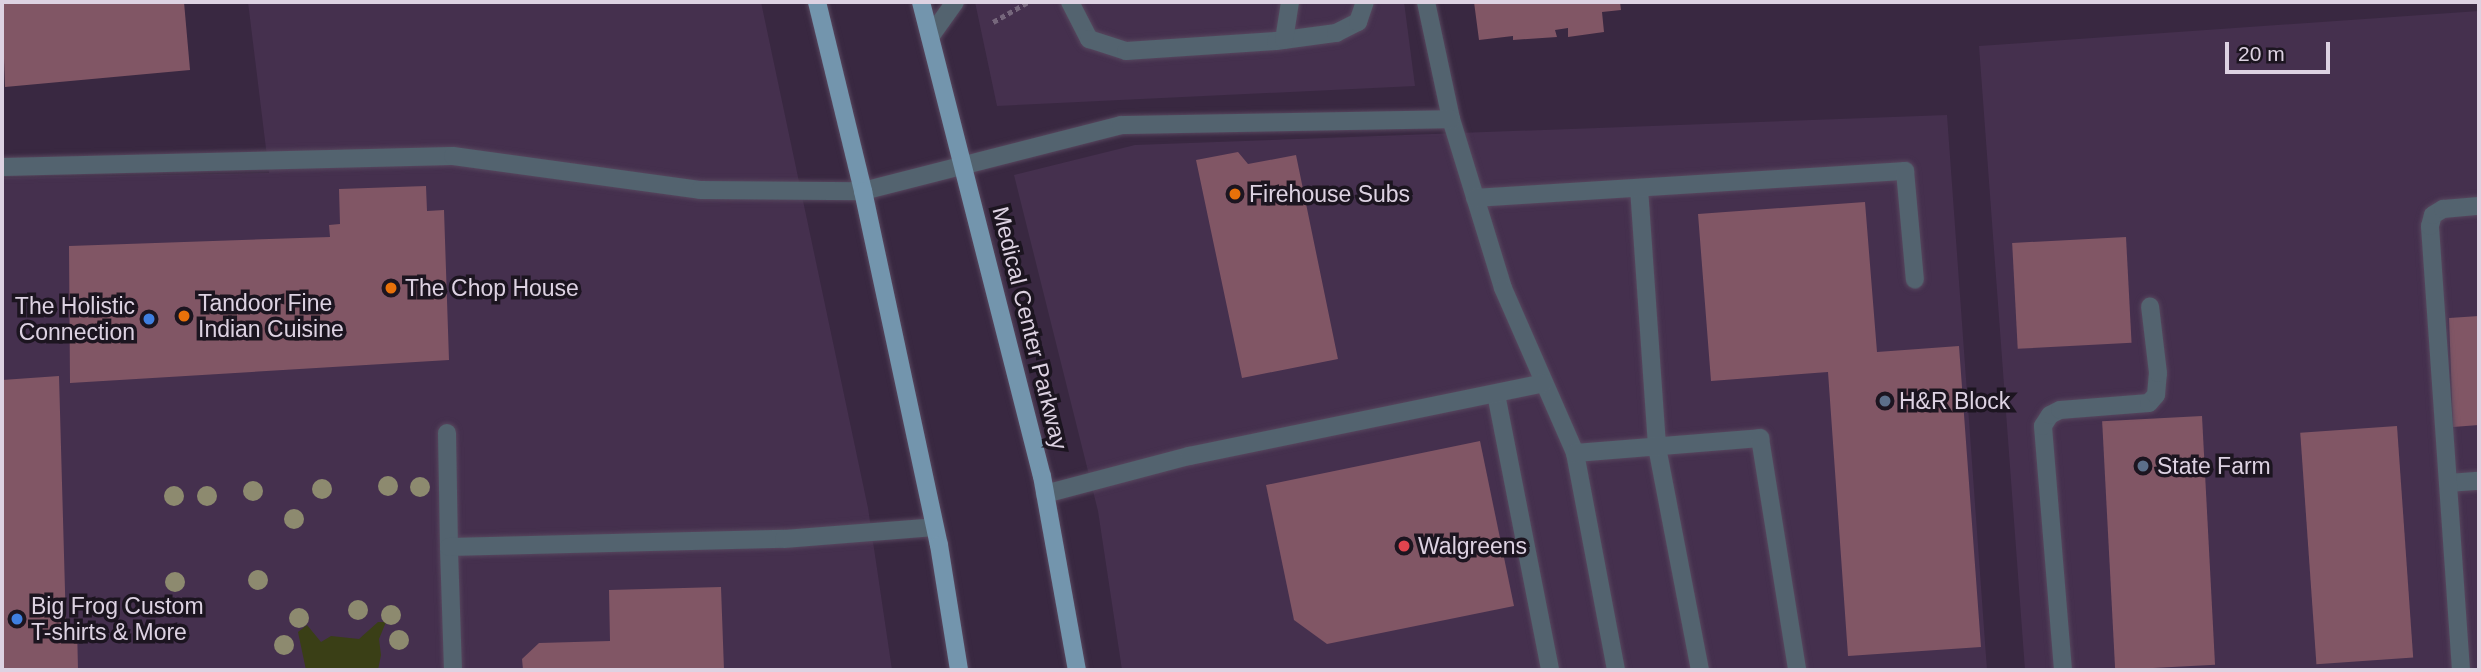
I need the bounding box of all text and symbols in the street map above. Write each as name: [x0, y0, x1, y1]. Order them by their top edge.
scale bar: [2229, 28, 2334, 72]
text: 20 m: [2238, 42, 2285, 65]
place label: Firehouse Subs: [1249, 180, 1410, 208]
marker: Firehouse Subs: [1227, 186, 1243, 202]
street label: Medical Center Parkway: [986, 204, 1074, 452]
place label: The Chop House: [405, 274, 579, 302]
marker: The Chop House: [383, 280, 399, 296]
place label: Tandoor Fine Indian Cuisine: [198, 289, 344, 343]
place label: The Holistic Connection: [15, 292, 135, 346]
marker: Tandoor Fine Indian Cuisine: [176, 308, 192, 324]
marker: The Holistic Connection: [141, 311, 157, 327]
place label: H&R Block: [1899, 387, 2010, 415]
marker: H&R Block: [1877, 393, 1893, 409]
place label: State Farm: [2157, 452, 2271, 480]
marker: State Farm: [2135, 458, 2151, 474]
place label: Walgreens: [1418, 532, 1527, 560]
marker: Walgreens: [1396, 538, 1412, 554]
place label: Big Frog Custom T-shirts & More: [31, 592, 204, 646]
marker: Big Frog Custom T-shirts & More: [9, 611, 25, 627]

